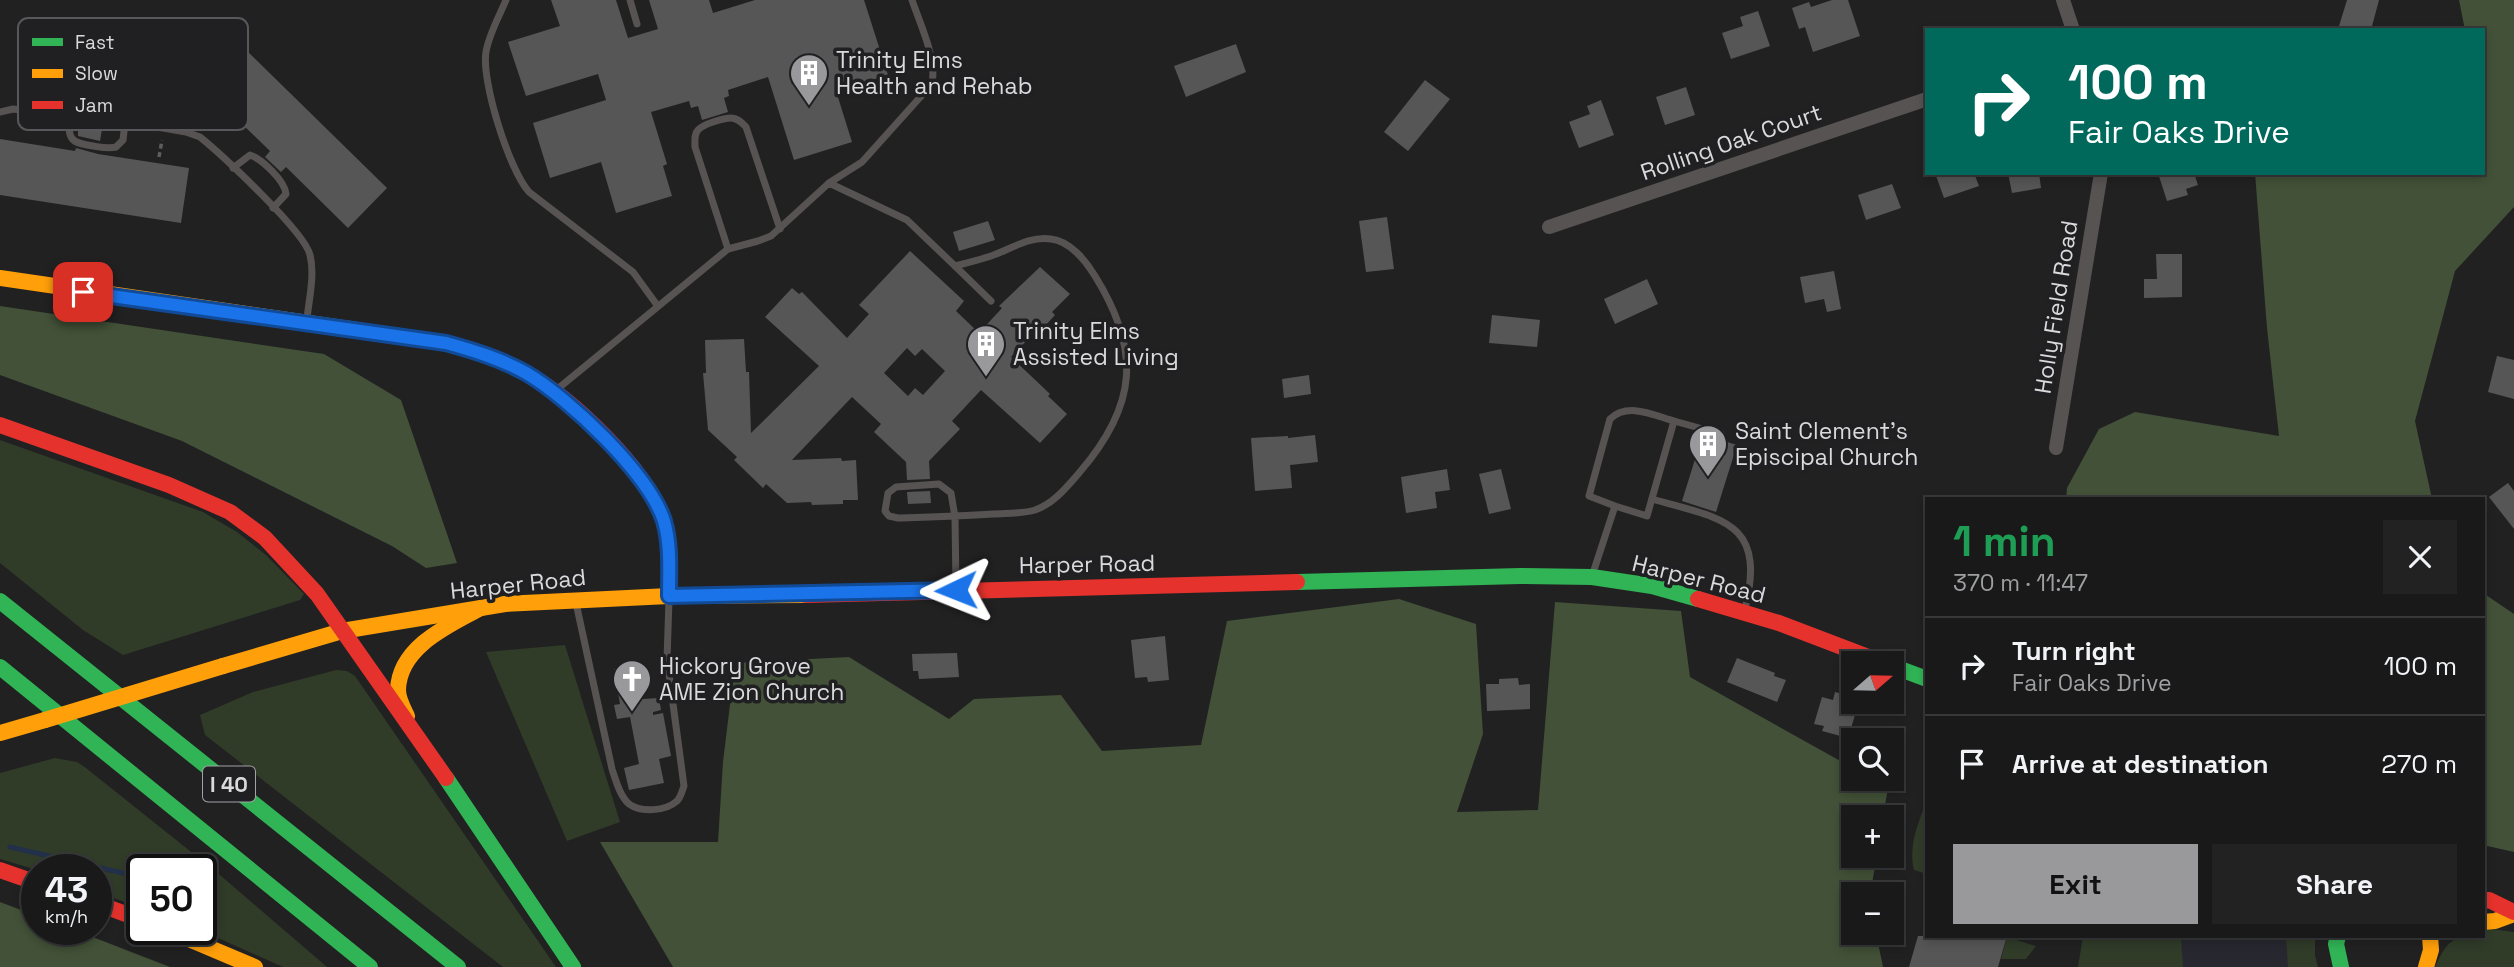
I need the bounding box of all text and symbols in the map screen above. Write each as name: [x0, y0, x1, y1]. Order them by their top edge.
legend: [18, 18, 248, 130]
text: Fast: [75, 30, 115, 55]
place label: Trinity Elms Health and Rehab: [836, 45, 1032, 101]
text: 100 m: [2068, 51, 2208, 113]
building icon: Trinity Elms Health and Rehab: [788, 52, 830, 107]
icon: right: [1953, 56, 2044, 147]
text: Slow: [75, 61, 118, 86]
text: Jam: [75, 93, 113, 118]
street label: Rolling Oak Court: [1636, 97, 1826, 187]
text: Fair Oaks Drive: [2068, 112, 2290, 152]
street label: Holly Field Road: [2027, 218, 2085, 396]
pin: [53, 262, 113, 322]
icon: arrive: [64, 273, 102, 311]
place label: Trinity Elms Assisted Living: [1013, 316, 1179, 372]
building icon: Trinity Elms Assisted Living: [965, 323, 1007, 378]
place label: Saint Clement's Episcipal Church: [1735, 416, 1918, 472]
building icon: Saint Clement's Episcipal Church: [1687, 423, 1729, 478]
text: 1 min: [1953, 515, 2056, 568]
button: close: [2383, 520, 2457, 594]
street label: Harper Road: [1019, 548, 1155, 580]
street label: Harper Road: [1629, 548, 1769, 610]
position arrow: [919, 553, 993, 627]
street label: Harper Road: [449, 562, 587, 606]
text: 370 m · 11:47: [1953, 568, 2088, 598]
text: Turn right: [2012, 634, 2136, 668]
icon: right: [1953, 647, 1991, 685]
text: 100 m: [2384, 649, 2457, 683]
place label: Hickory Grove AME Zion Church: [659, 651, 844, 707]
north arrow: [1841, 651, 1904, 714]
map controls: [1841, 651, 1904, 945]
church icon: Hickory Grove AME Zion Church: [611, 658, 653, 713]
text: Fair Oaks Drive: [2012, 668, 2172, 698]
button: search: [1841, 728, 1904, 791]
icon: arrive: [1953, 745, 1991, 783]
text: Arrive at destination: [2012, 747, 2269, 781]
text: 270 m: [2381, 747, 2457, 781]
road number: I 40: [203, 766, 255, 802]
button: +: [1841, 805, 1904, 868]
button: Exit: [1953, 844, 2198, 924]
button: Share: [2212, 844, 2457, 924]
speed limit sign: 50: [126, 854, 217, 945]
text: 43: [45, 868, 88, 912]
button: −: [1841, 882, 1904, 945]
text: km/h: [45, 905, 88, 928]

